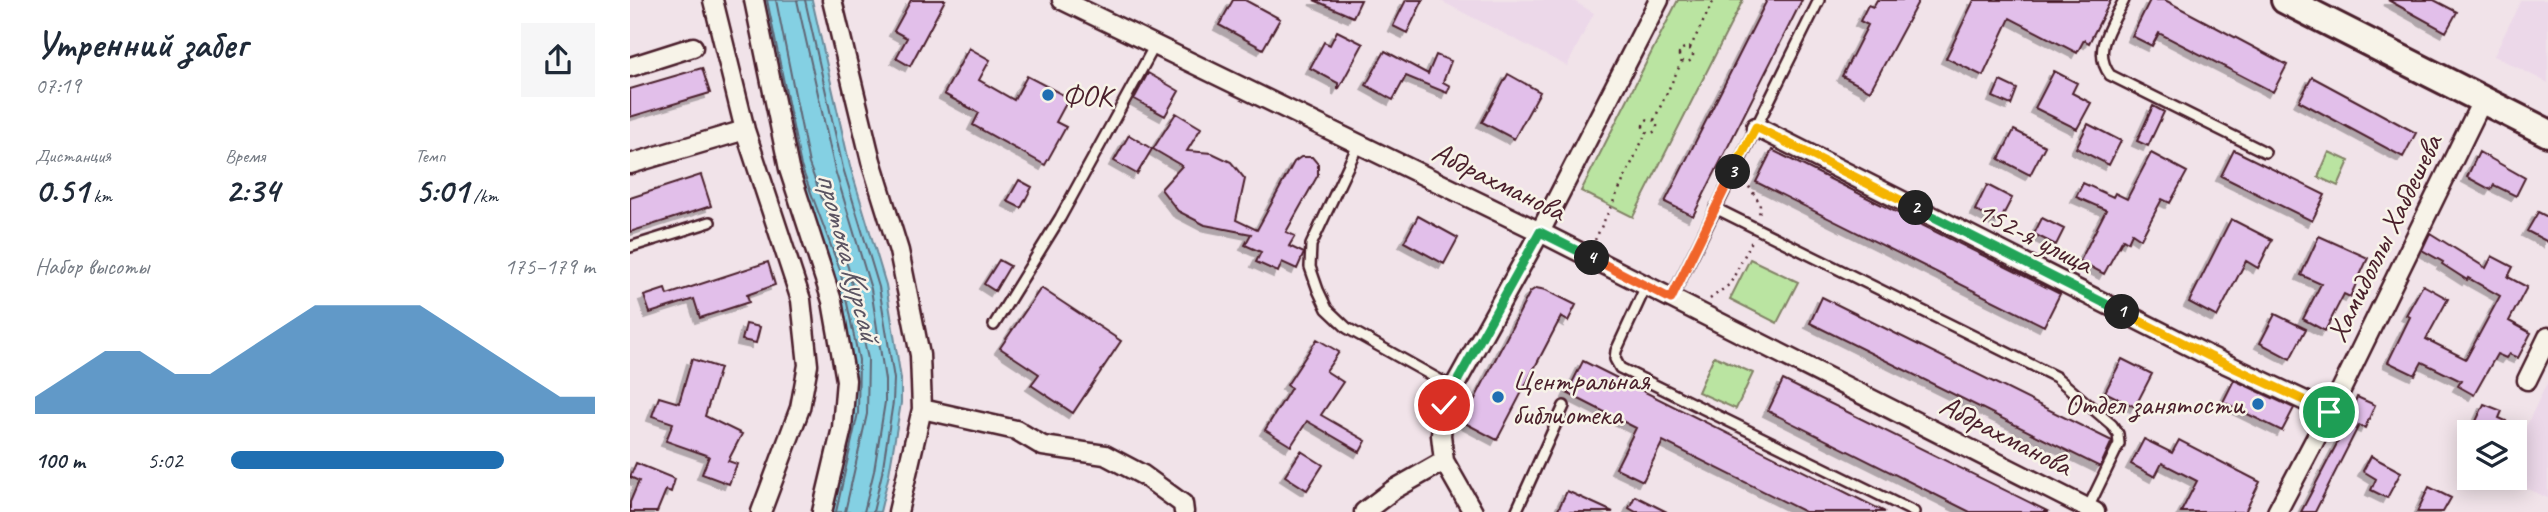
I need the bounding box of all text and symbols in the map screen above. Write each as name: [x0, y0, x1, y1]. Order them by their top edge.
text: Утренний забег: [35, 21, 247, 68]
button: share: [521, 23, 595, 97]
text: 07:19: [35, 71, 81, 100]
place label: ФОК: [1062, 76, 1116, 114]
marker: ФОК: [1040, 87, 1056, 103]
street label: Хамидоллы Хабдешева: [2317, 126, 2452, 348]
street label: Абдрахманова: [1426, 133, 1573, 230]
text: Дистанция: [35, 144, 111, 168]
text: Время: [225, 144, 265, 168]
text: Темп: [415, 144, 446, 168]
pin: 3: [1716, 154, 1750, 190]
text: 3: [1728, 159, 1737, 183]
water label: протока Курсай: [807, 167, 893, 351]
text: 0.51: [35, 168, 89, 213]
text: 2:34: [225, 168, 279, 213]
text: 5:01: [415, 168, 469, 213]
text: km: [89, 184, 112, 208]
text: /km: [469, 184, 498, 208]
pin: 2: [1898, 190, 1934, 226]
street label: 152-я улица: [1971, 192, 2101, 283]
text: 2: [1911, 195, 1920, 219]
pin: 4: [1574, 240, 1609, 276]
text: 4: [1587, 245, 1596, 269]
text: Набор высоты: [35, 252, 149, 281]
text: 175–179 m: [504, 252, 595, 281]
pin: 1: [2104, 294, 2140, 330]
text: 1: [2117, 299, 2126, 323]
place label: Центральная библиотека: [1512, 361, 1651, 433]
pin: [1414, 375, 1474, 435]
pin: [2299, 382, 2359, 442]
place label: Отдел занятости: [2065, 385, 2246, 423]
icon: check: [1425, 386, 1463, 424]
street label: Абдрахманова: [1934, 386, 2080, 485]
marker: Центральная библиотека: [1490, 389, 1506, 405]
icon: arrive: [2310, 393, 2348, 431]
marker: Отдел занятости: [2250, 396, 2266, 412]
map controls: [2457, 420, 2527, 490]
button: layers: [2457, 420, 2527, 490]
text: 100 m: [35, 446, 85, 475]
text: 5:02: [147, 446, 183, 475]

